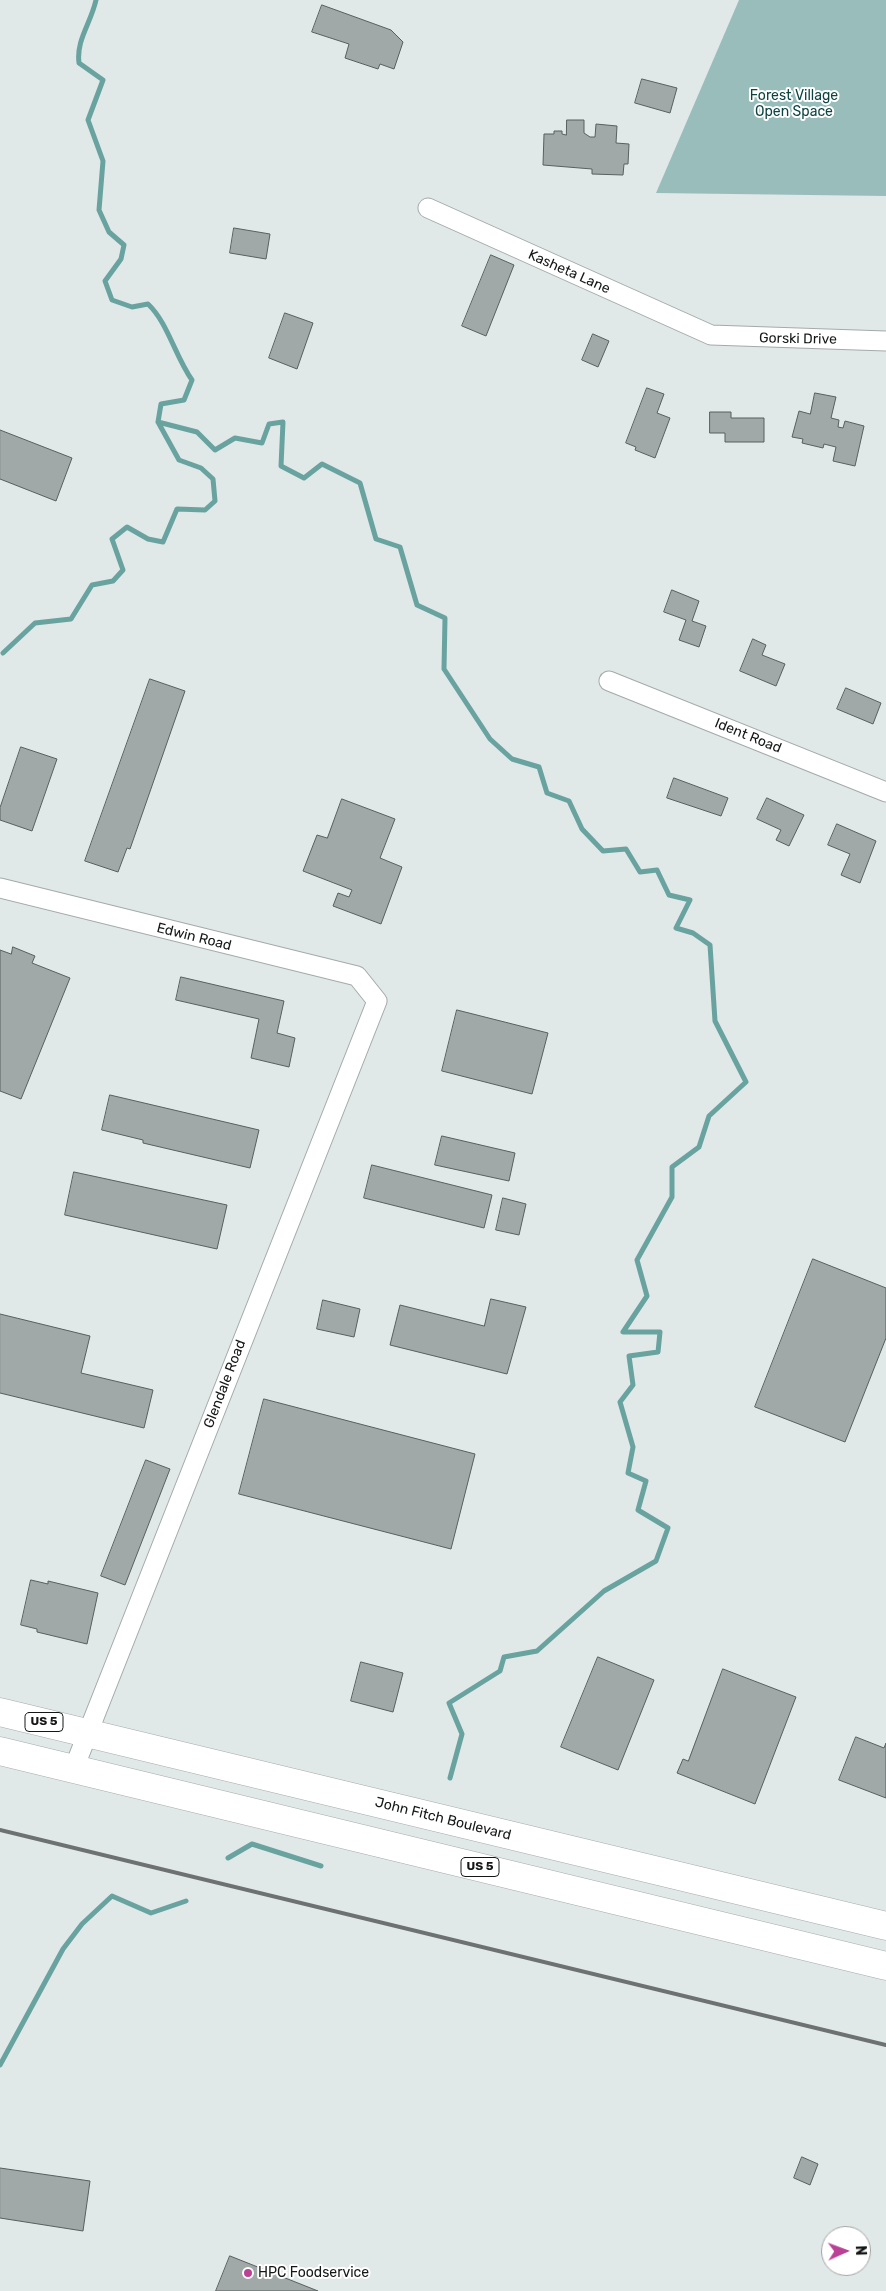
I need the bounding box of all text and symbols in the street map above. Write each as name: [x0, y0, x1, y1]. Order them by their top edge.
park label: Forest Village Open Space: [750, 88, 838, 120]
street label: Kasheta Lane: [525, 246, 613, 298]
street label: Gorski Drive: [759, 330, 837, 348]
street label: Ident Road: [712, 715, 784, 757]
street label: Edwin Road: [155, 920, 233, 954]
street label: Glendale Road: [200, 1338, 250, 1430]
road number: US 5: [25, 1712, 63, 1731]
street label: John Fitch Boulevard: [373, 1794, 513, 1844]
road number: US 5: [461, 1858, 499, 1876]
north arrow: [821, 2226, 871, 2276]
text: N: [852, 2245, 869, 2256]
place label: HPC Foodservice: [258, 2265, 369, 2281]
marker: HPC Foodservice: [242, 2267, 254, 2279]

